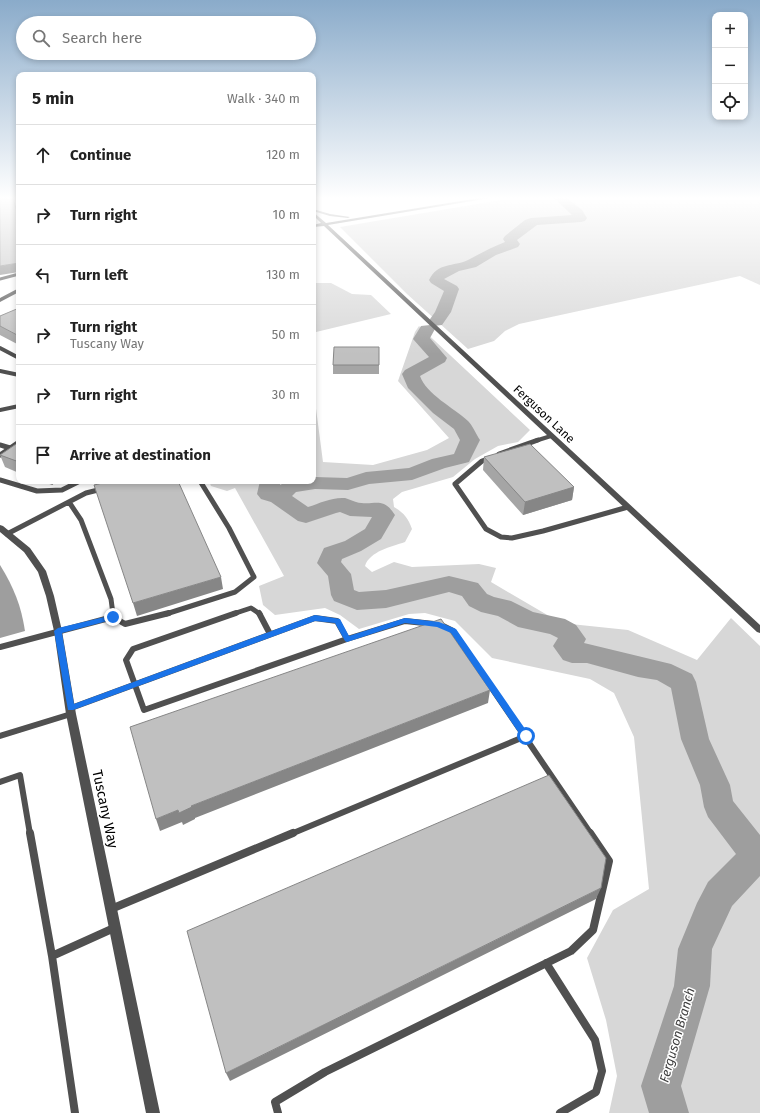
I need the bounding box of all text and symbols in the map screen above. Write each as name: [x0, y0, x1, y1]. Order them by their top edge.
map controls: [712, 12, 748, 120]
button: +: [712, 12, 748, 48]
search box: [16, 16, 316, 60]
icon: search: [30, 27, 52, 49]
text: Search here: [62, 29, 142, 47]
button: −: [712, 48, 748, 84]
button: locate: [712, 84, 748, 120]
text: 5 min: [32, 88, 74, 109]
text: Walk · 340 m: [227, 91, 300, 106]
icon: ahead: [32, 144, 54, 166]
text: Continue: [70, 146, 131, 164]
text: 120 m: [266, 147, 300, 162]
icon: right: [32, 204, 54, 226]
text: Turn right: [70, 206, 137, 224]
text: 10 m: [273, 207, 300, 222]
icon: left: [32, 264, 54, 286]
text: Turn left: [70, 266, 128, 284]
text: 130 m: [266, 267, 300, 282]
text: Turn right: [70, 318, 137, 336]
icon: right: [32, 324, 54, 346]
text: 50 m: [272, 327, 300, 342]
text: Tuscany Way: [70, 336, 144, 351]
street label: Ferguson Lane: [511, 382, 577, 446]
icon: right: [32, 384, 54, 406]
text: Turn right: [70, 386, 137, 404]
text: 30 m: [272, 387, 300, 402]
icon: arrive: [32, 444, 54, 466]
text: Arrive at destination: [70, 446, 211, 464]
route end: [104, 608, 122, 626]
route start: [517, 727, 535, 745]
street label: Tuscany Way: [88, 768, 122, 850]
water label: Ferguson Branch: [656, 986, 698, 1084]

